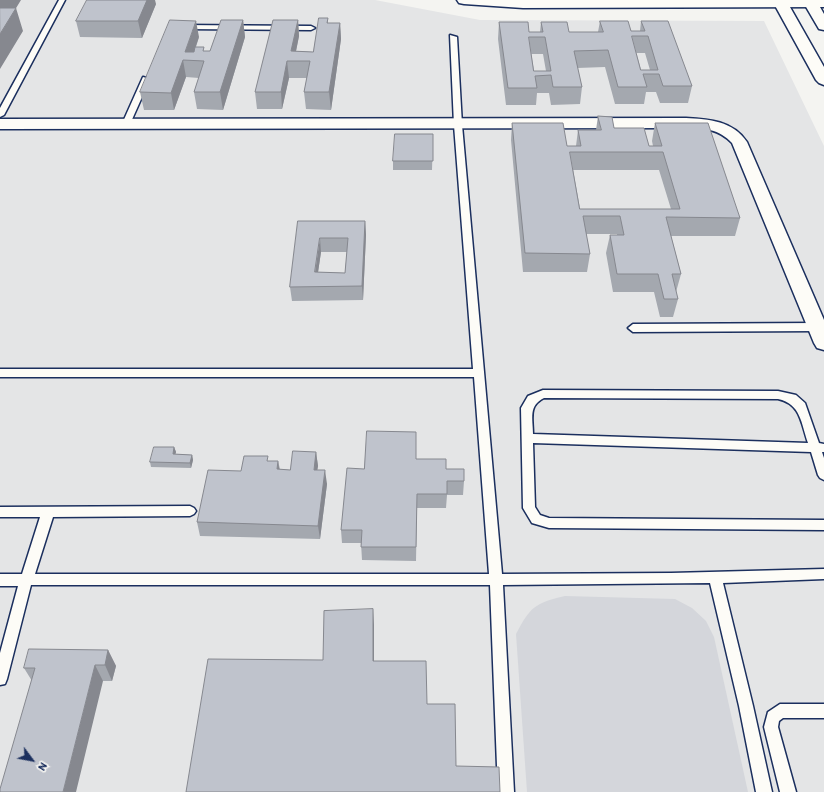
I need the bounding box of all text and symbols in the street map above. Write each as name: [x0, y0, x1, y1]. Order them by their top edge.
north arrow: [12, 740, 52, 780]
text: N: [35, 760, 50, 773]

